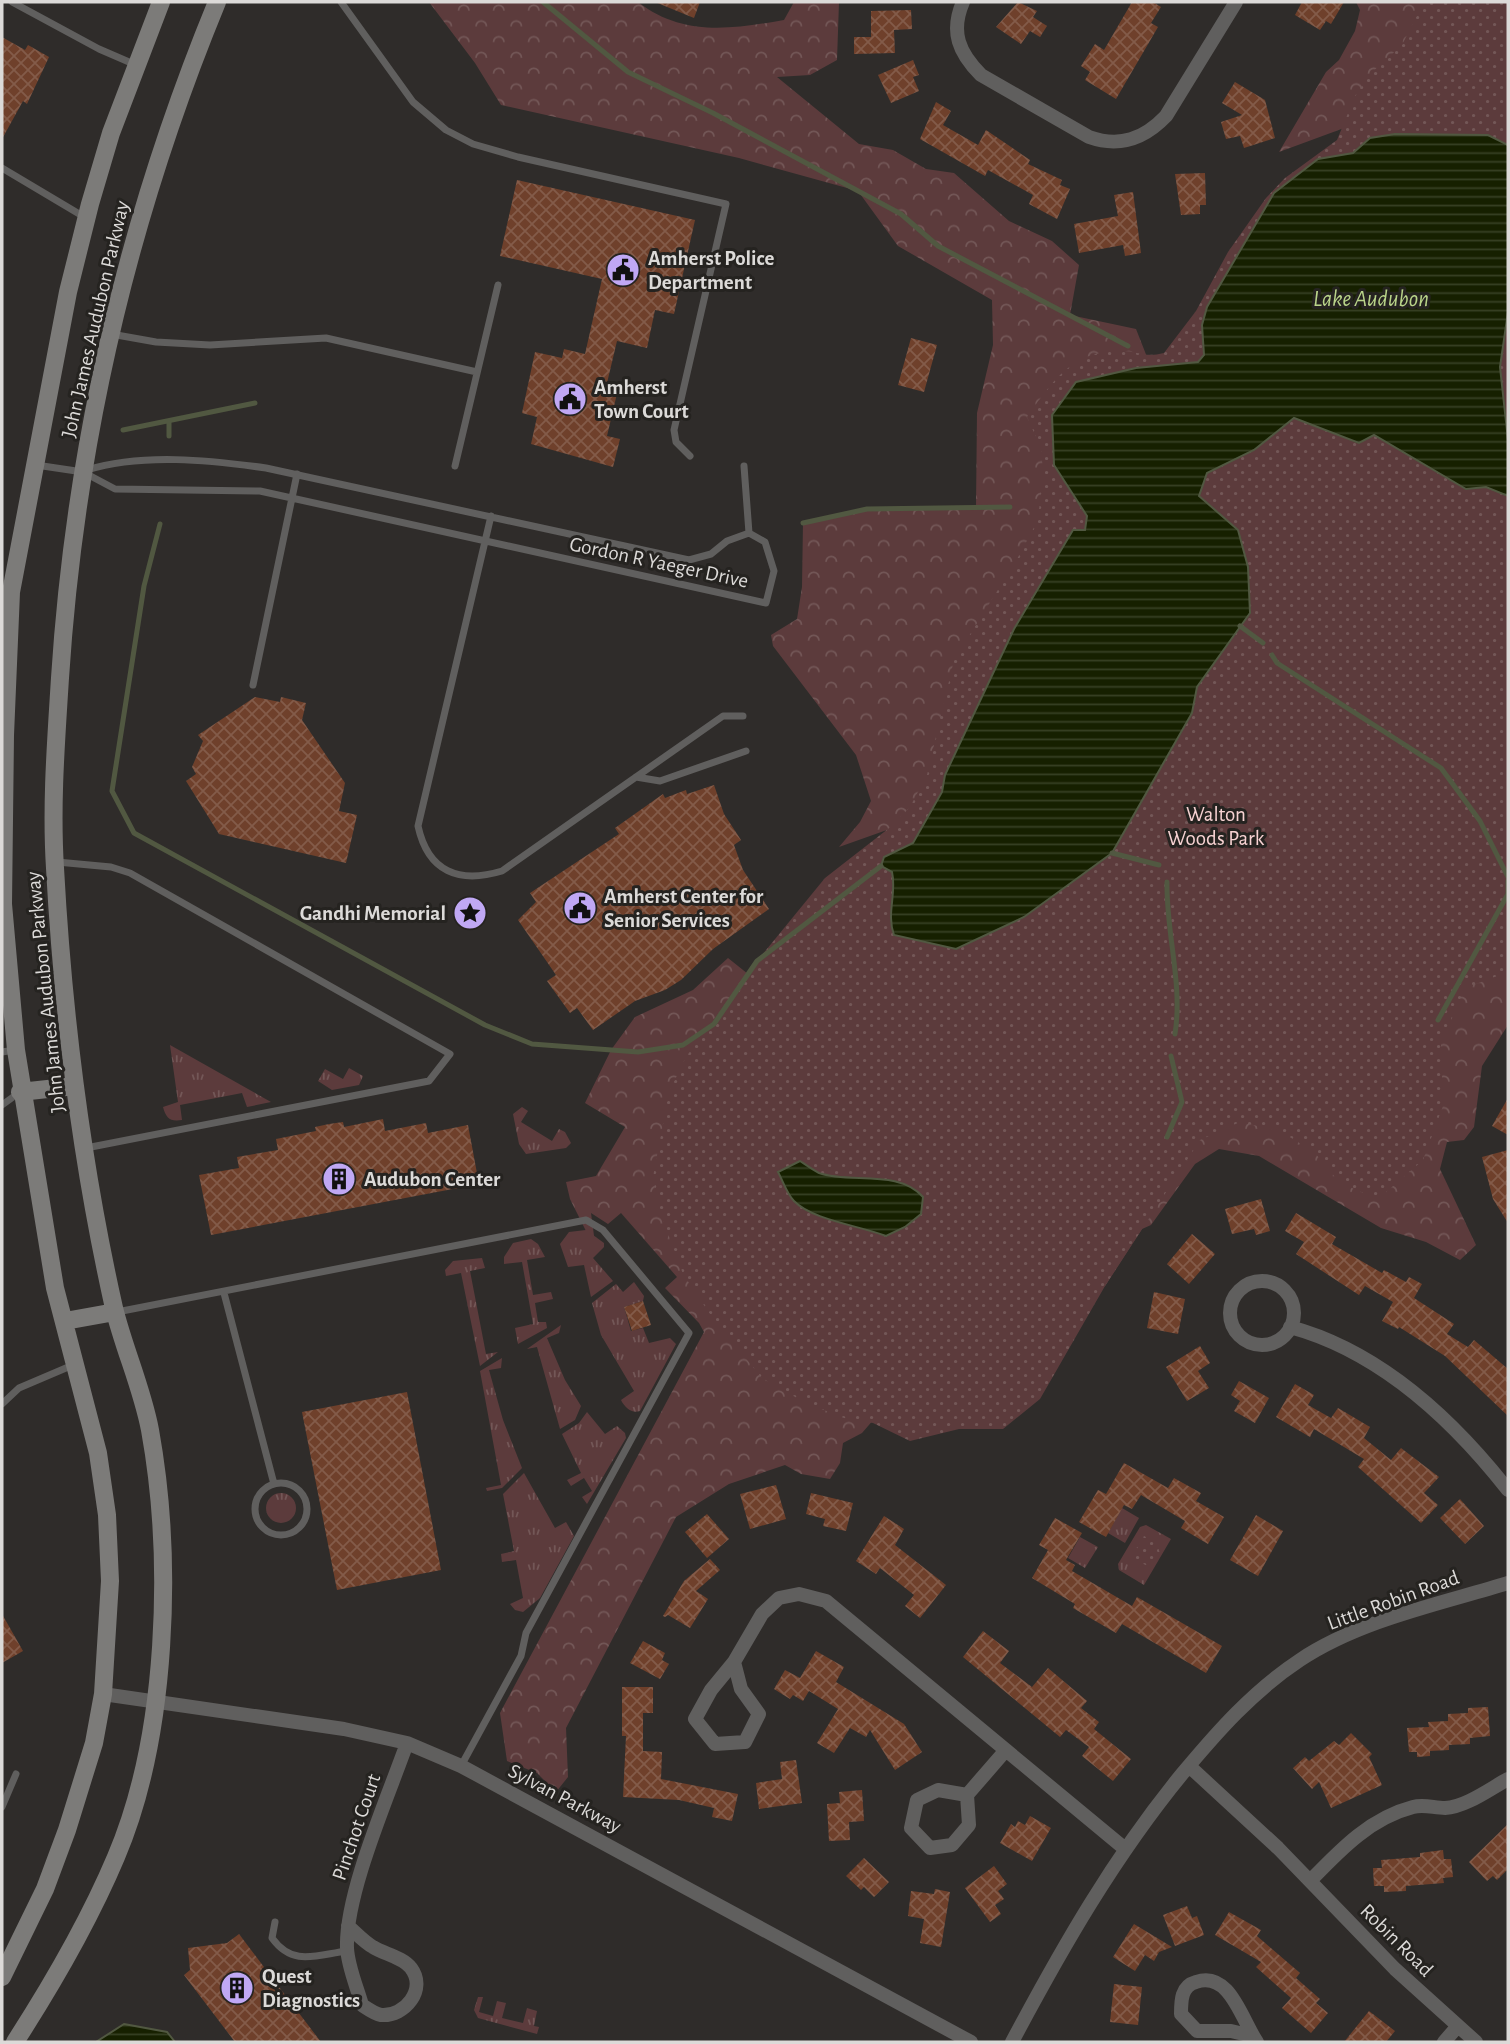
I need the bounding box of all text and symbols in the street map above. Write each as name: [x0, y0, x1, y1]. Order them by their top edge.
street label: John James Audubon Parkway: [58, 199, 133, 440]
place label: Amherst Police Department: [648, 248, 775, 293]
public building icon: Amherst Police Department: [604, 251, 642, 289]
water label: Lake Audubon: [1313, 288, 1429, 311]
place label: Amherst Town Court: [594, 377, 689, 422]
public building icon: Amherst Town Court: [551, 380, 589, 418]
street label: Gordon R Yaeger Drive: [568, 533, 750, 592]
park label: Walton Woods Park: [1168, 804, 1265, 849]
street label: John James Audubon Parkway: [22, 870, 69, 1114]
place label: Amherst Center for Senior Services: [604, 886, 764, 931]
public building icon: Amherst Center for Senior Services: [561, 889, 599, 927]
place icon: Gandhi Memorial: [451, 894, 489, 932]
place label: Gandhi Memorial: [300, 903, 446, 924]
building icon: Audubon Center: [320, 1160, 358, 1198]
place label: Audubon Center: [364, 1169, 501, 1190]
street label: Little Robin Road: [1324, 1567, 1462, 1634]
street label: Sylvan Parkway: [505, 1760, 625, 1837]
street label: Pinchot Court: [328, 1771, 385, 1883]
street label: Robin Road: [1356, 1900, 1437, 1981]
place label: Quest Diagnostics: [262, 1966, 360, 2011]
building icon: Quest Diagnostics: [218, 1969, 256, 2007]

